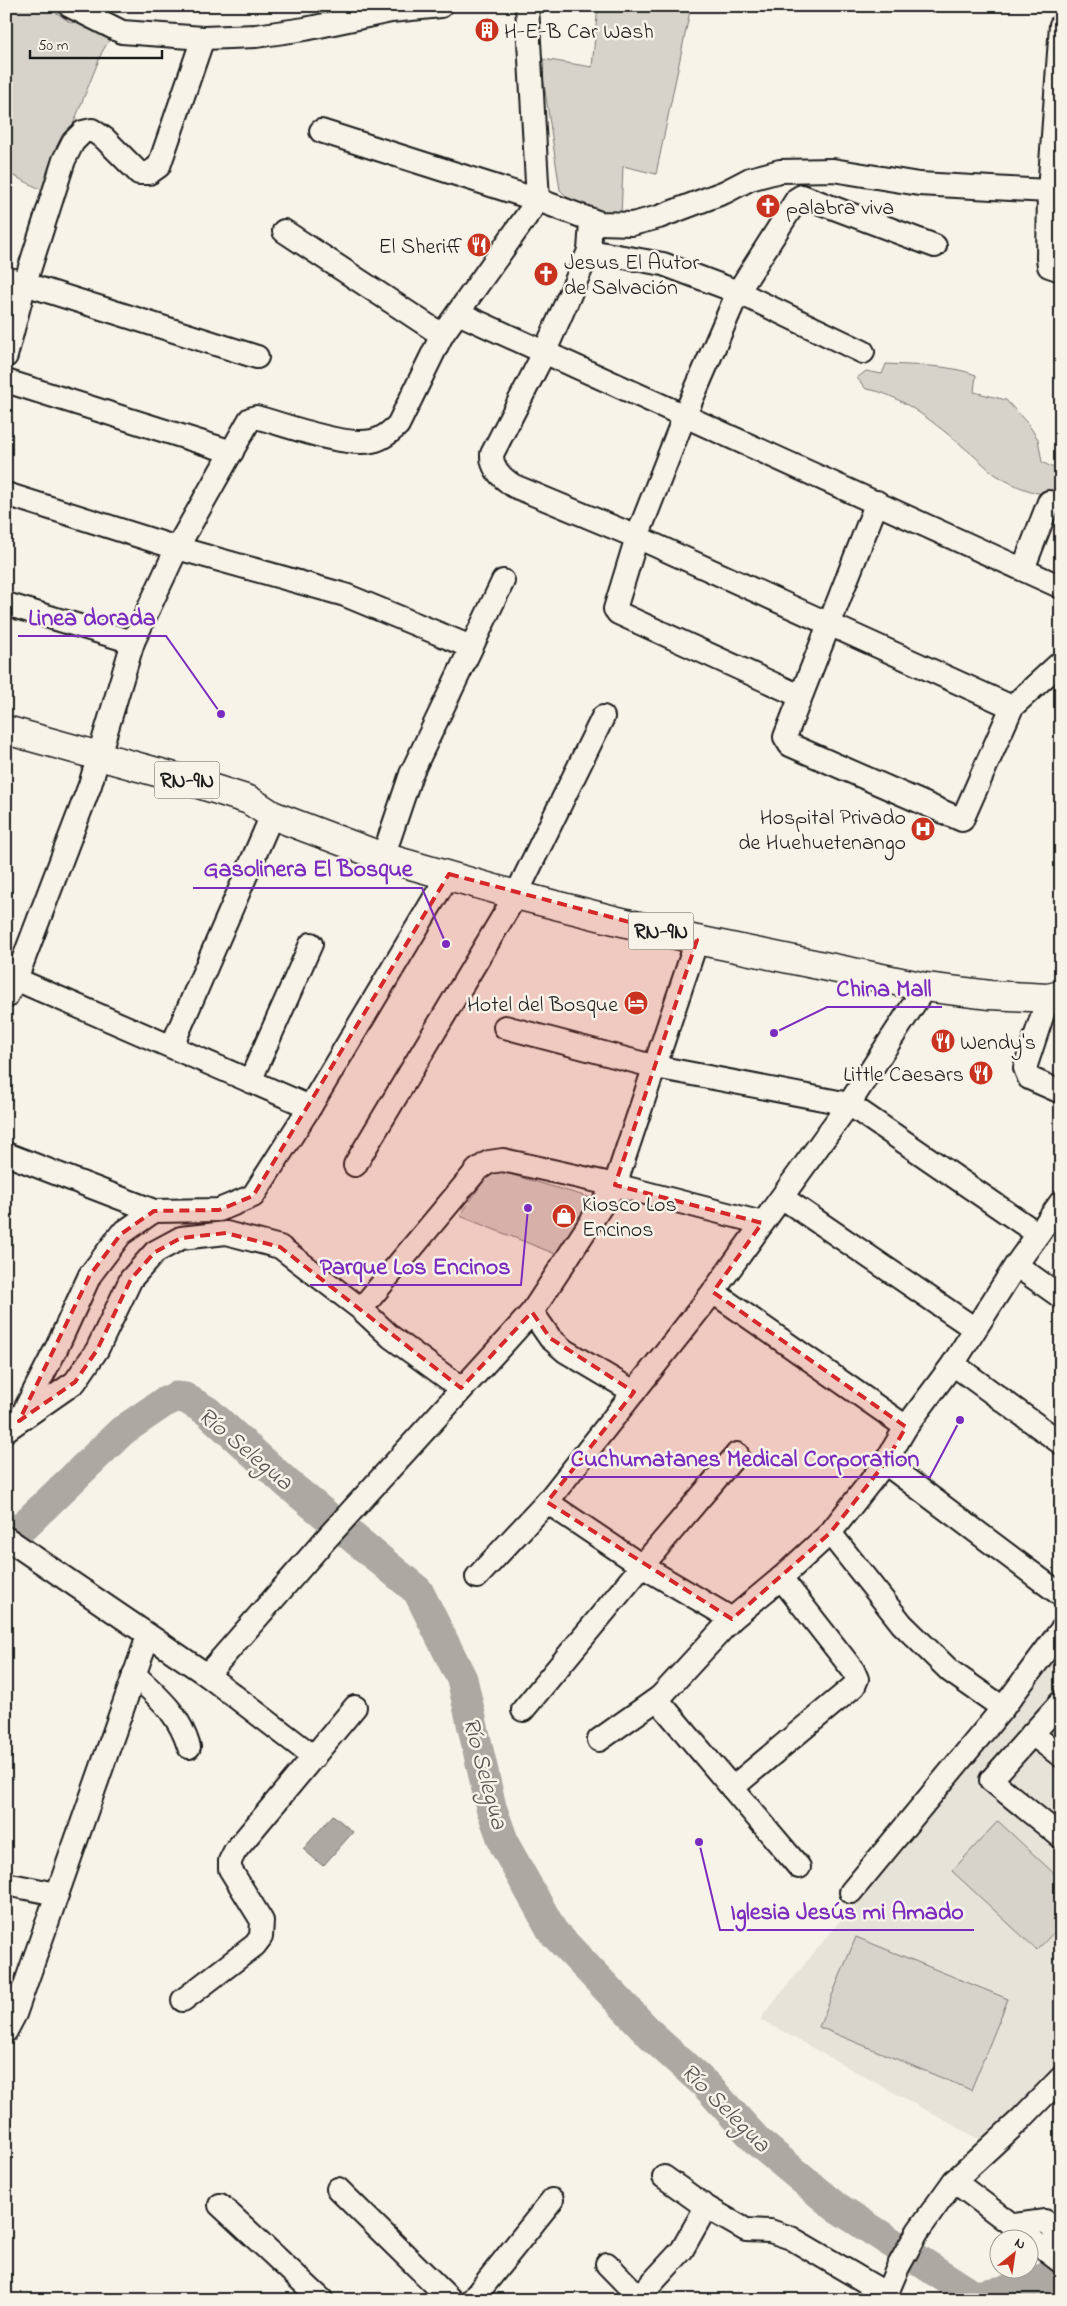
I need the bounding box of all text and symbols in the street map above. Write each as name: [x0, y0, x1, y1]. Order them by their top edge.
building icon: H-E-B Car Wash: [474, 17, 500, 43]
place label: H-E-B Car Wash: [504, 17, 654, 49]
scale bar: [30, 28, 162, 60]
text: 50 m: [38, 35, 69, 57]
church icon: palabra viva: [755, 193, 781, 219]
place label: palabra viva: [786, 193, 894, 225]
place label: El Sheriff: [378, 232, 462, 264]
restaurant icon: El Sheriff: [466, 232, 492, 258]
place label: Jesus El Autor de Salvación: [564, 248, 699, 305]
church icon: Jesus El Autor de Salvación: [533, 261, 559, 287]
callout: Linea dorada: [18, 597, 166, 636]
text: Linea dorada: [28, 602, 156, 637]
road number: RN-9N: [154, 762, 220, 798]
place label: Hospital Privado de Huehuetenango: [738, 803, 906, 861]
hospital icon: Hospital Privado de Huehuetenango: [910, 816, 936, 842]
callout: Gasolinera El Bosque: [193, 849, 422, 888]
text: Gasolinera El Bosque: [203, 853, 414, 888]
road number: RN-9N: [628, 912, 694, 949]
callout: China Mall: [827, 968, 942, 1007]
text: China Mall: [836, 973, 932, 1008]
place label: Hotel del Bosque: [467, 990, 618, 1022]
hotel icon: Hotel del Bosque: [623, 990, 649, 1016]
restaurant icon: Wendy's: [930, 1028, 956, 1054]
place label: Wendy's: [960, 1028, 1036, 1061]
place label: Little Caesars: [843, 1060, 964, 1092]
restaurant icon: Little Caesars: [968, 1060, 994, 1086]
place label: Kiosco Los Encinos: [582, 1190, 677, 1247]
shop icon: Kiosco Los Encinos: [551, 1203, 577, 1229]
callout: Parque Los Encinos: [310, 1246, 521, 1285]
text: Parque Los Encinos: [320, 1251, 510, 1286]
water label: Río Selegua: [189, 1400, 300, 1501]
callout: Cuchumatanes Medical Corporation: [561, 1438, 930, 1477]
text: Cuchumatanes Medical Corporation: [571, 1443, 919, 1478]
water label: Río Selegua: [452, 1714, 516, 1834]
callout: Iglesia Jesús mi Amado: [720, 1891, 974, 1930]
text: Iglesia Jesús mi Amado: [730, 1896, 964, 1932]
water label: Río Selegua: [671, 2056, 778, 2162]
north arrow: [990, 2228, 1040, 2278]
text: N: [1010, 2233, 1029, 2255]

